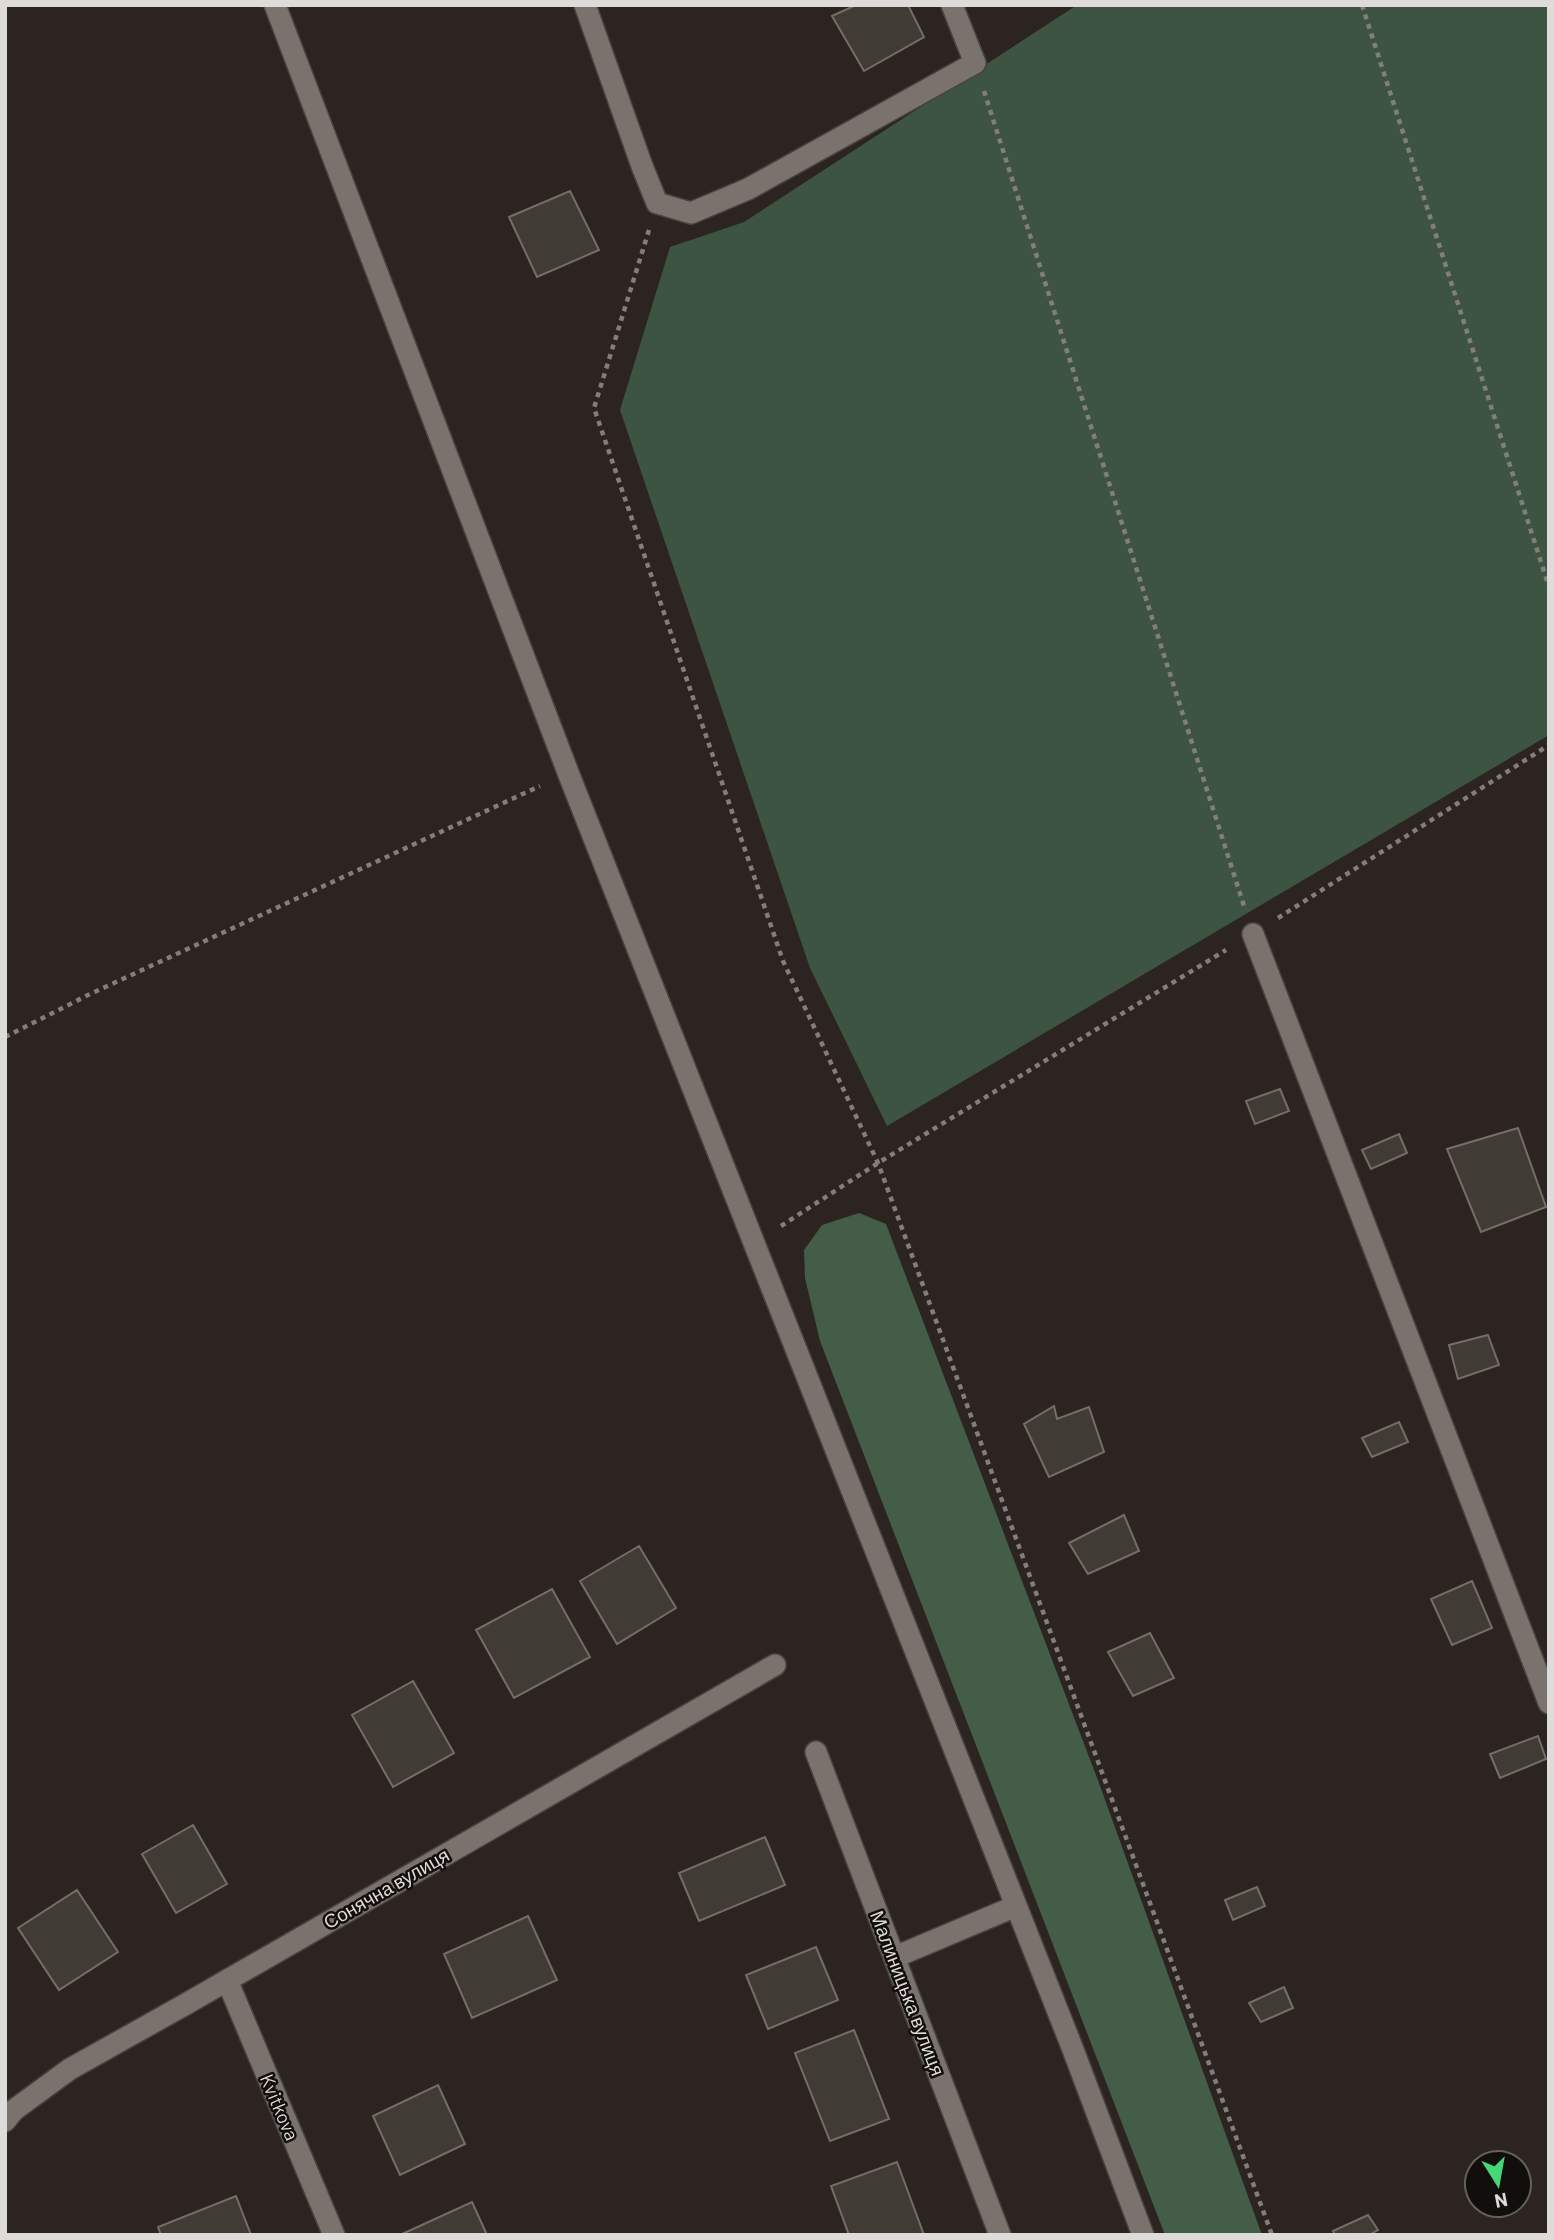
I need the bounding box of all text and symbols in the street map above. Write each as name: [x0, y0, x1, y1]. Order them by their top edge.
street label: Сонячна вулиця: [319, 1843, 453, 1933]
street label: Малиницька вулиця: [866, 1907, 950, 2079]
street label: Kvitkova: [256, 2070, 304, 2144]
north arrow: [1463, 2149, 1533, 2219]
text: N: [1493, 2189, 1510, 2214]

